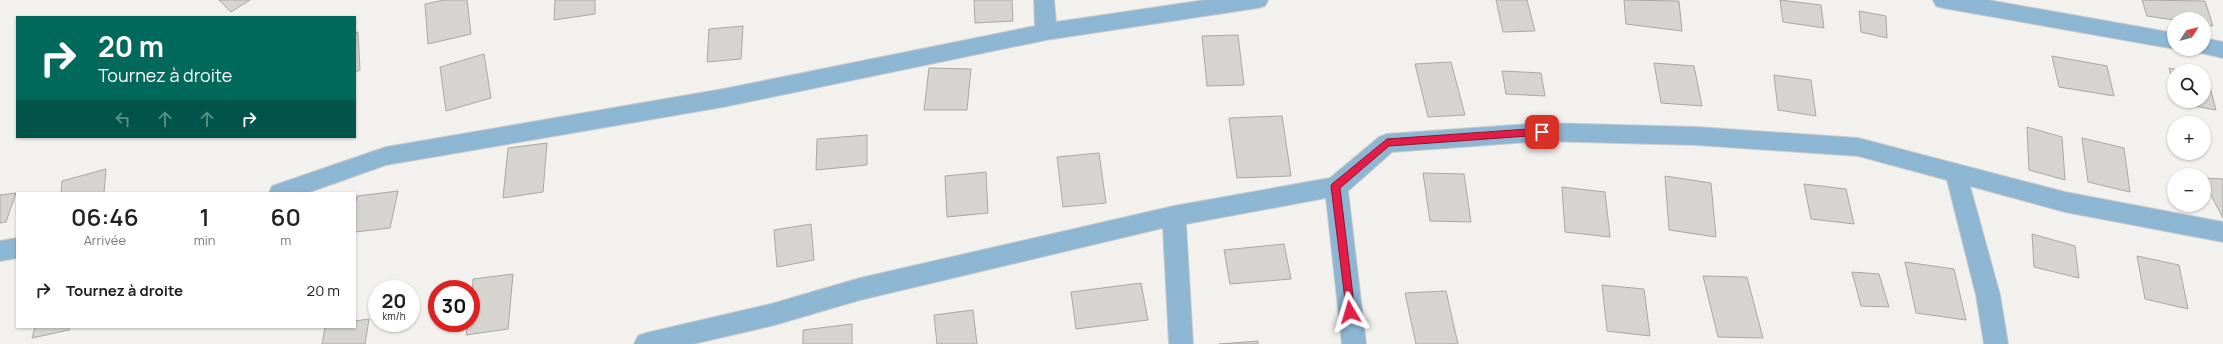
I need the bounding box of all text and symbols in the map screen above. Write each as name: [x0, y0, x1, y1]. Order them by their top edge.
north arrow: [2167, 12, 2211, 56]
map controls: [2167, 12, 2211, 212]
text: 20 m: [98, 27, 164, 65]
icon: right: [32, 32, 84, 84]
text: Tournez à droite: [98, 63, 232, 87]
button: search: [2167, 64, 2211, 108]
icon: left: [112, 108, 134, 130]
icon: ahead: [154, 108, 176, 130]
icon: ahead: [196, 108, 218, 130]
icon: right: [238, 108, 260, 130]
pin: [1525, 115, 1559, 149]
button: +: [2167, 116, 2211, 160]
icon: arrive: [1531, 121, 1553, 143]
button: −: [2167, 168, 2211, 212]
text: 06:46: [71, 200, 139, 233]
text: 1: [200, 200, 210, 233]
text: 60: [271, 200, 301, 233]
text: Arrivée: [84, 231, 126, 249]
text: min: [194, 231, 216, 249]
text: m: [280, 231, 291, 249]
icon: right: [32, 279, 54, 301]
text: Tournez à droite: [66, 280, 183, 301]
text: 20 m: [307, 280, 340, 301]
speed limit sign: 30: [428, 280, 480, 332]
text: 20: [381, 287, 407, 314]
position arrow: [1329, 291, 1371, 333]
text: km/h: [382, 309, 406, 323]

